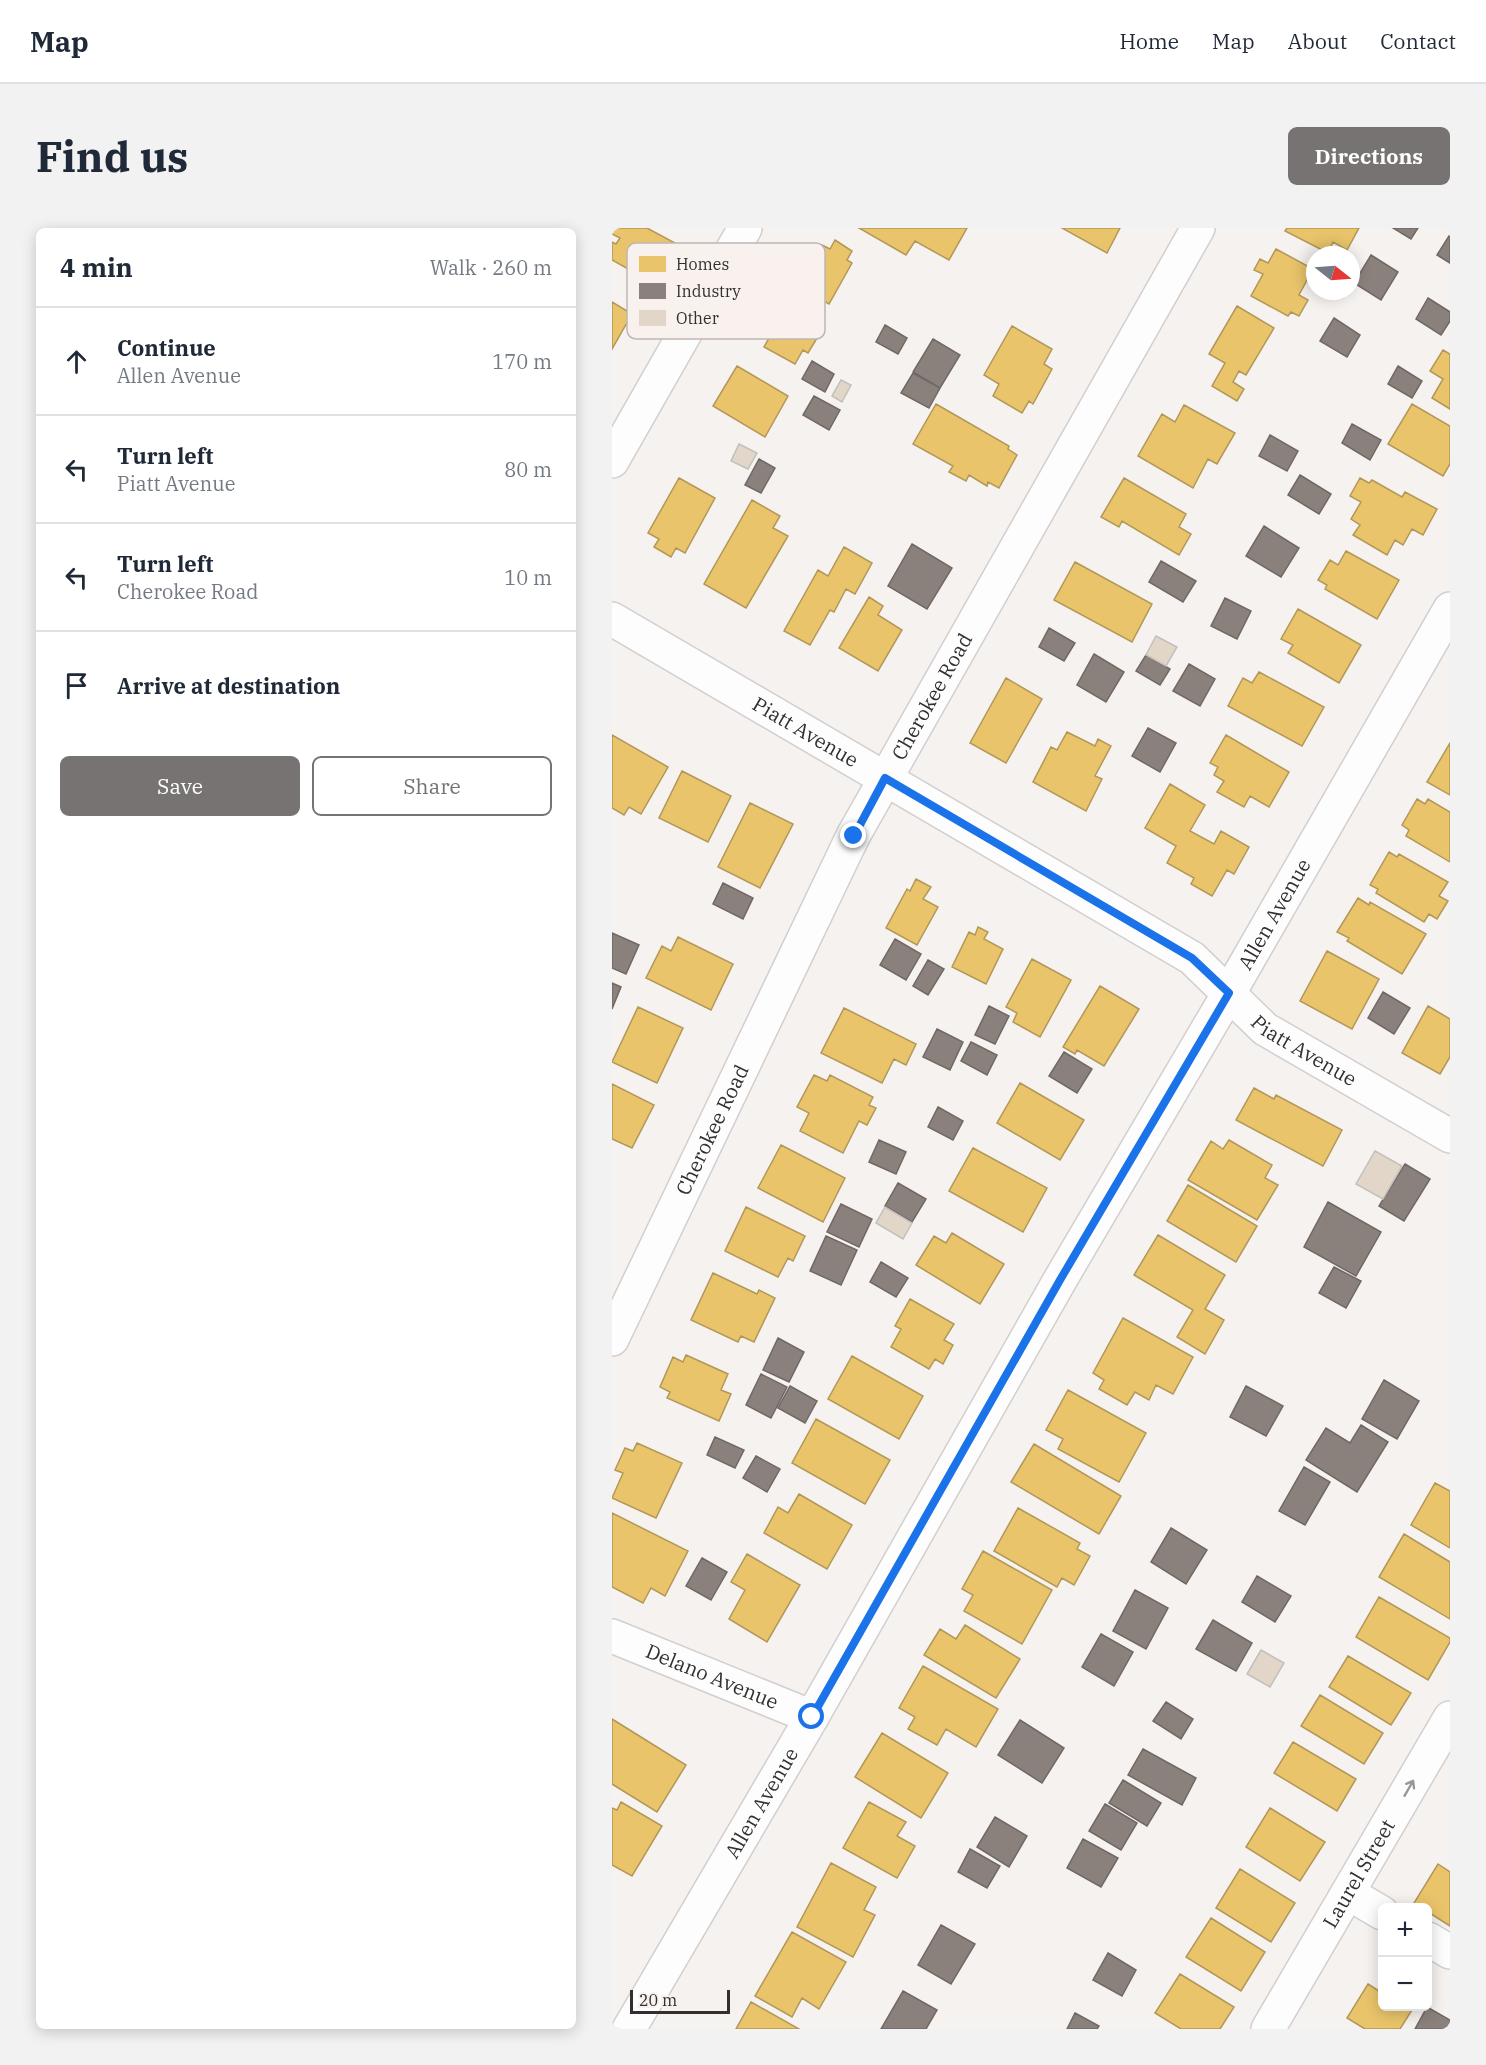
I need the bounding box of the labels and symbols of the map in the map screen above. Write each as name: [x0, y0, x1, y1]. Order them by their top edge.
legend: [627, 243, 825, 339]
north arrow: [1306, 246, 1360, 300]
text: Homes: [676, 254, 729, 274]
text: Industry: [676, 281, 741, 301]
text: Other: [676, 308, 719, 328]
street label: Cherokee Road: [885, 628, 978, 765]
street label: Piatt Avenue: [748, 690, 864, 773]
route end: [840, 822, 866, 848]
street label: Allen Avenue: [1231, 854, 1316, 975]
street label: Piatt Avenue: [1245, 1009, 1362, 1092]
street label: Cherokee Road: [669, 1060, 755, 1199]
street label: Delano Avenue: [642, 1637, 783, 1715]
route start: [798, 1703, 824, 1729]
street label: Allen Avenue: [718, 1742, 804, 1863]
one-way arrow: [1404, 1780, 1416, 1797]
street label: Laurel Street: [1316, 1814, 1401, 1933]
scale bar: [630, 1987, 730, 2014]

